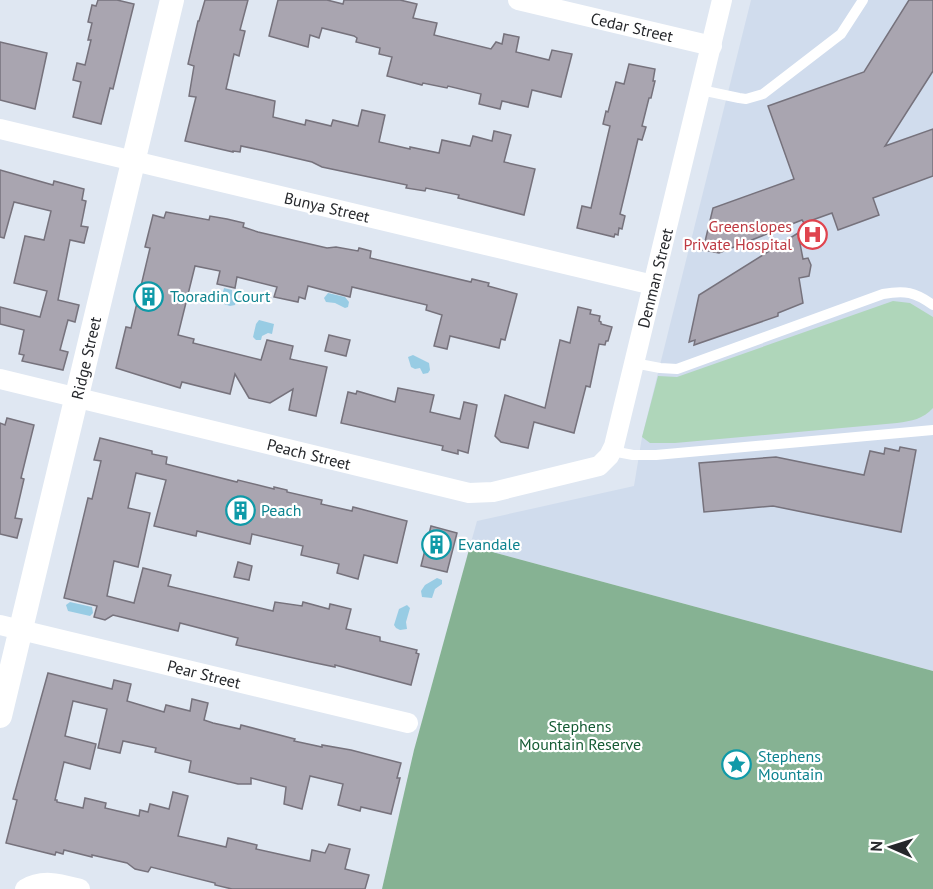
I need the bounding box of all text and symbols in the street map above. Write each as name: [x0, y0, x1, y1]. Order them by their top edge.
street label: Cedar Street: [589, 8, 676, 46]
street label: Bunya Street: [282, 187, 372, 227]
place label: Greenslopes Private Hospital: [684, 216, 792, 254]
hospital icon: Greenslopes Private Hospital: [797, 219, 829, 251]
street label: Denman Street: [633, 225, 677, 330]
building icon: Tooradin Court: [133, 280, 165, 312]
place label: Tooradin Court: [170, 286, 271, 306]
street label: Ridge Street: [67, 314, 105, 401]
street label: Peach Street: [265, 434, 353, 474]
building icon: Peach: [224, 494, 256, 526]
place label: Peach: [261, 500, 301, 520]
building icon: Evandale: [421, 528, 453, 560]
place label: Evandale: [458, 534, 520, 554]
street label: Pear Street: [165, 655, 243, 693]
park label: Stephens Mountain Reserve: [519, 716, 641, 754]
place label: Stephens Mountain: [758, 746, 823, 784]
place icon: Stephens Mountain: [721, 749, 753, 781]
north arrow: [861, 817, 921, 877]
text: N: [866, 840, 886, 852]

